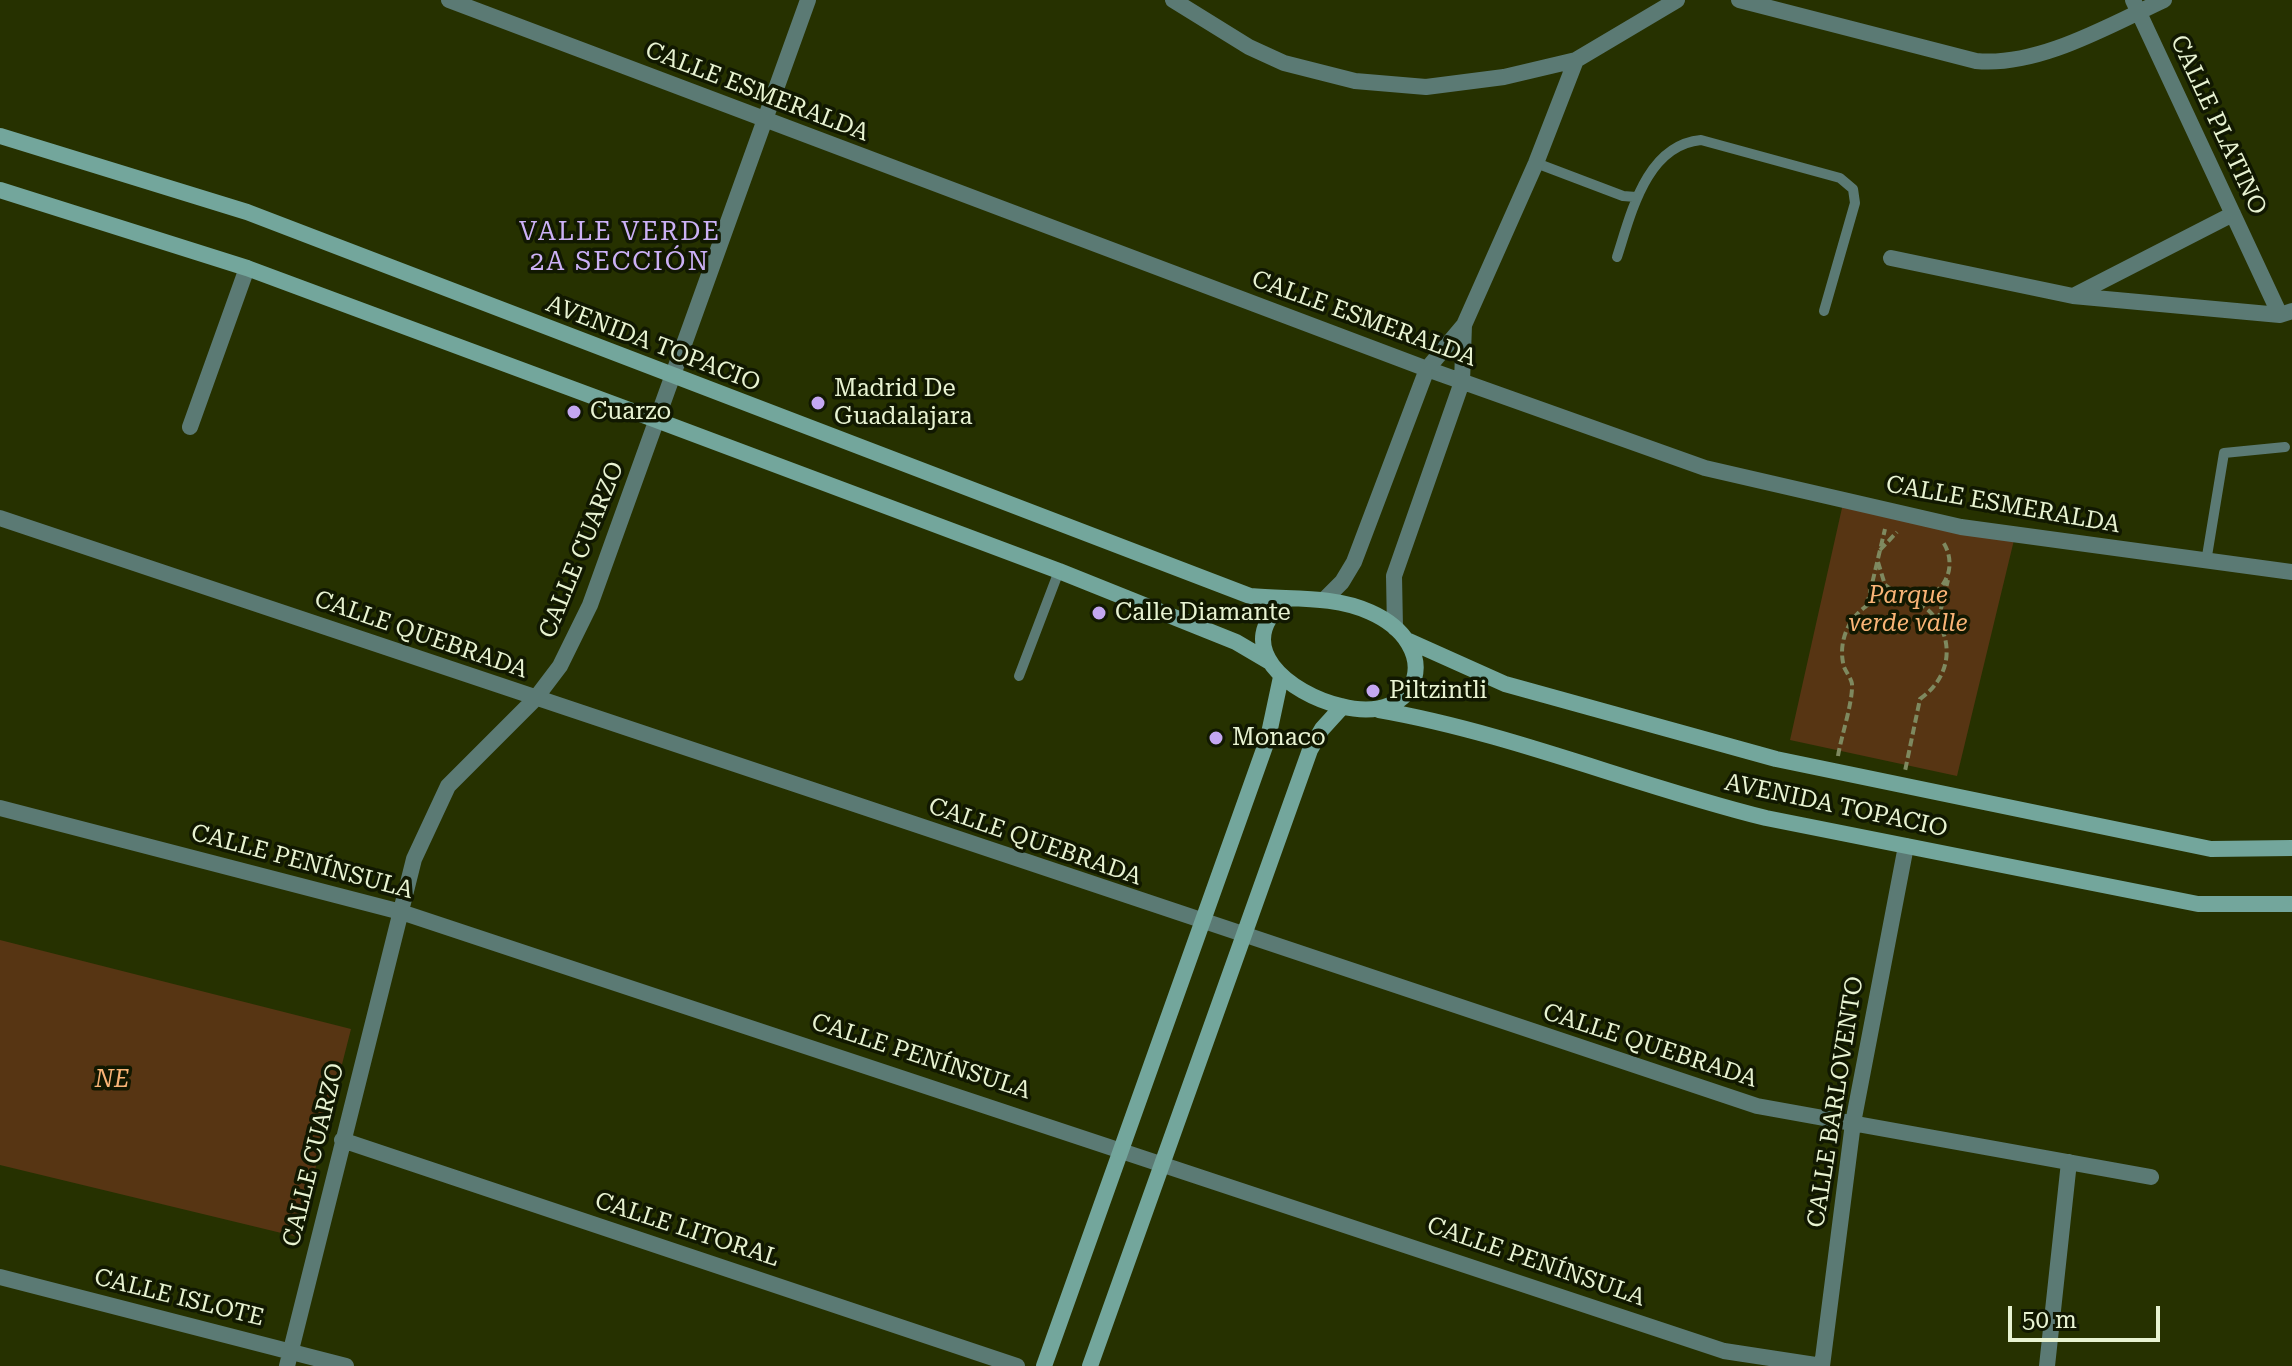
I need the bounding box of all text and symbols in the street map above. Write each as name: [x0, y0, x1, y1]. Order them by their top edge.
street label: CALLE PLATINO: [2164, 31, 2272, 219]
street label: CALLE ESMERALDA: [641, 36, 873, 148]
district label: VALLE VERDE 2A SECCIÓN: [519, 216, 721, 278]
street label: CALLE ESMERALDA: [1248, 265, 1480, 373]
street label: AVENIDA TOPACIO: [542, 290, 764, 398]
place label: Madrid De Guadalajara: [834, 375, 973, 431]
marker: Madrid De Guadalajara: [809, 394, 827, 412]
place label: Cuarzo: [590, 398, 671, 426]
marker: Cuarzo: [565, 403, 583, 421]
street label: CALLE CUARZO: [533, 457, 631, 643]
street label: CALLE ESMERALDA: [1884, 470, 2122, 540]
park label: Parque verde valle: [1848, 582, 1968, 638]
street label: CALLE QUEBRADA: [311, 585, 531, 685]
place label: Calle Diamante: [1115, 599, 1291, 627]
marker: Calle Diamante: [1090, 604, 1108, 622]
place label: Piltzintli: [1389, 677, 1487, 705]
marker: Piltzintli: [1364, 682, 1382, 700]
place label: Monaco: [1232, 724, 1326, 752]
marker: Monaco: [1207, 729, 1225, 747]
street label: AVENIDA TOPACIO: [1722, 768, 1950, 844]
street label: CALLE QUEBRADA: [925, 792, 1145, 892]
street label: CALLE PENÍNSULA: [188, 818, 416, 906]
street label: CALLE BARLOVENTO: [1802, 974, 1870, 1230]
street label: CALLE QUEBRADA: [1539, 998, 1761, 1094]
street label: CALLE PENÍNSULA: [808, 1008, 1034, 1106]
street label: CALLE CUARZO: [277, 1060, 351, 1250]
park label: NE: [95, 1066, 129, 1094]
street label: CALLE LITORAL: [591, 1187, 783, 1273]
street label: CALLE PENÍNSULA: [1423, 1211, 1649, 1313]
street label: CALLE ISLOTE: [91, 1263, 267, 1333]
scale bar: [2012, 1290, 2164, 1340]
text: 50 m: [2022, 1306, 2077, 1334]

